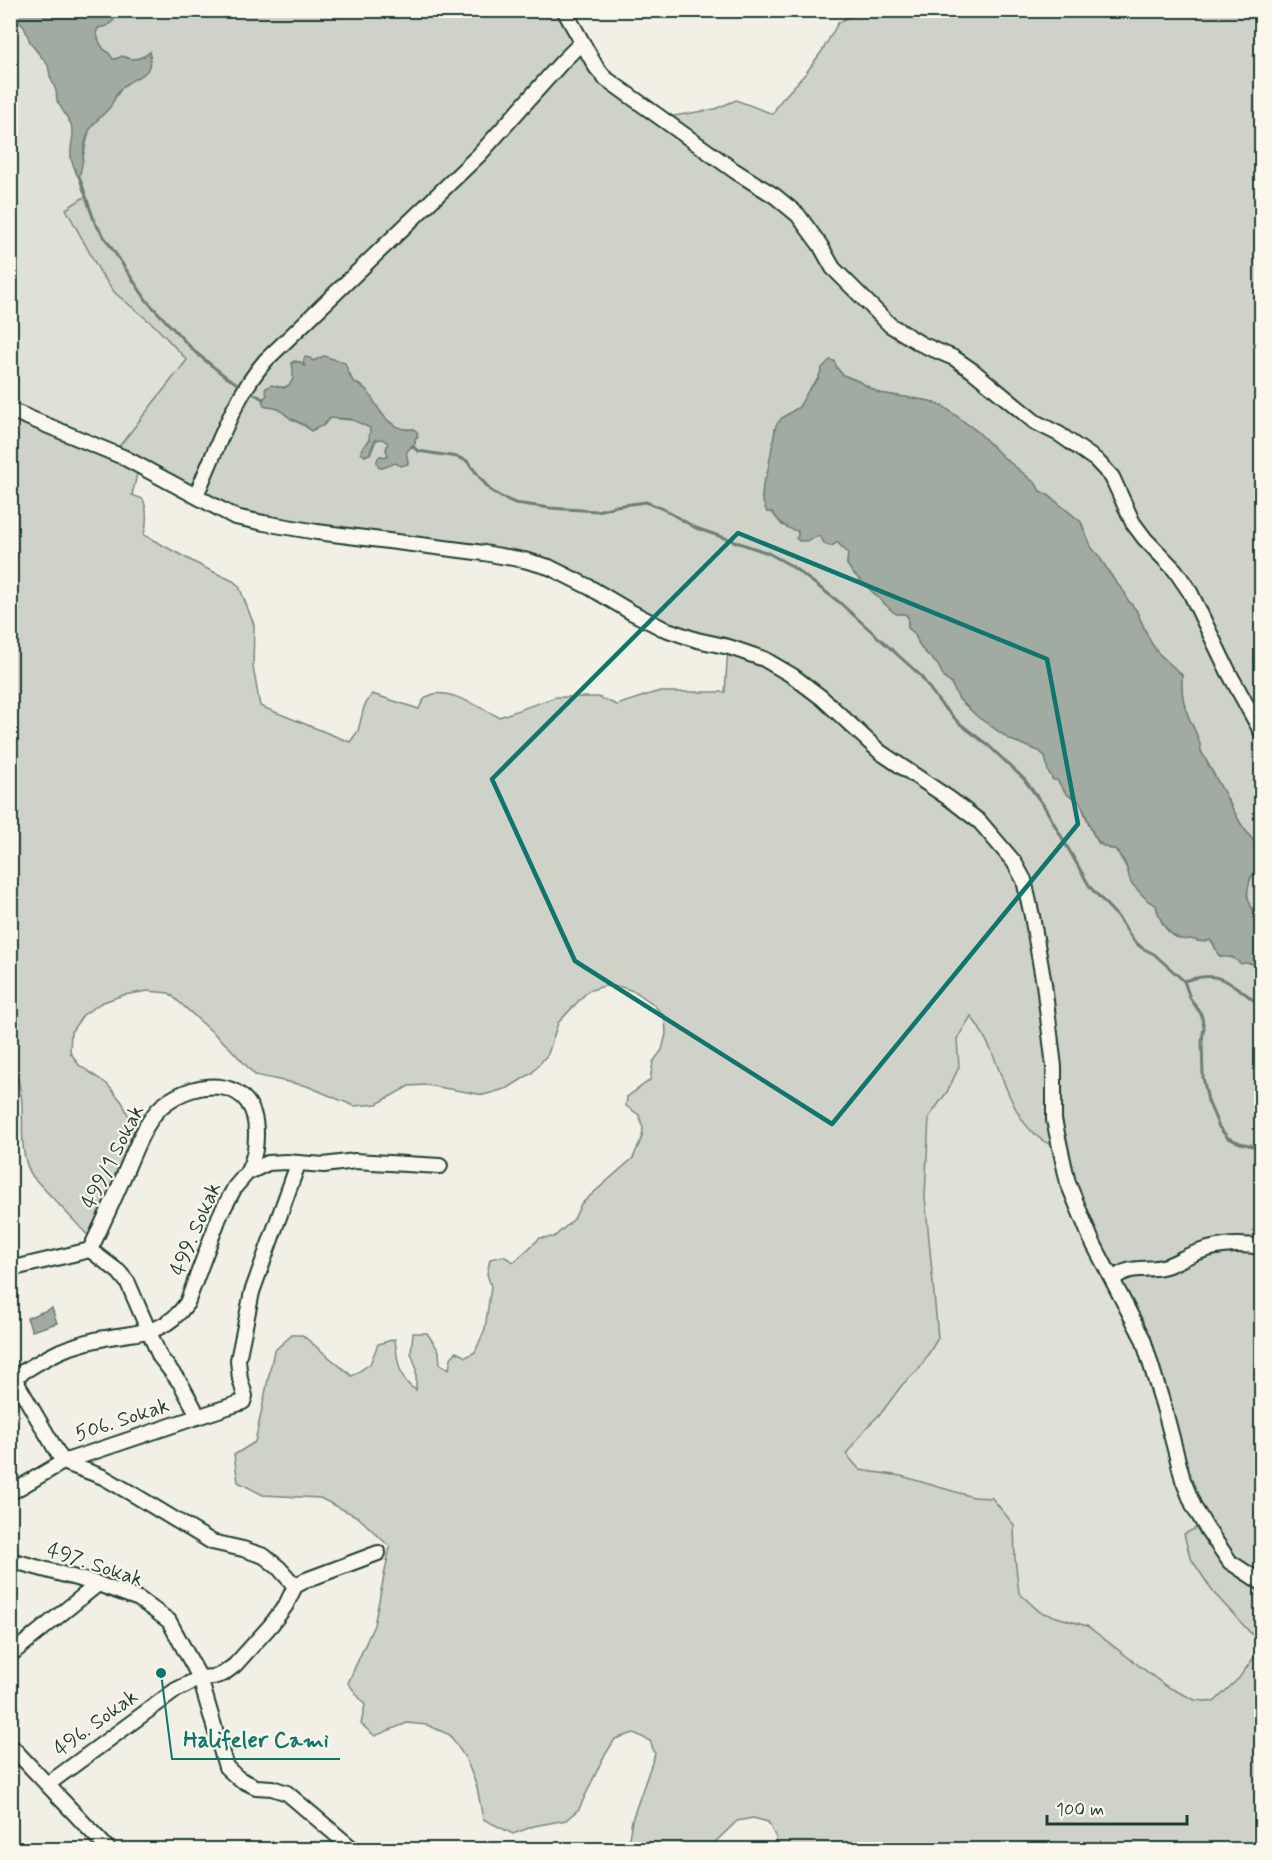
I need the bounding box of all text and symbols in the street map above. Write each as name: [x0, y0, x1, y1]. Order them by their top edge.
street label: 499/1 Sokak: [75, 1100, 151, 1214]
street label: 499. Sokak: [164, 1178, 228, 1280]
street label: 506. Sokak: [71, 1392, 173, 1448]
street label: 497. Sokak: [43, 1536, 147, 1594]
street label: 496. Sokak: [48, 1683, 144, 1763]
callout: Halifeler Cami: [172, 1719, 340, 1759]
text: Halifeler Cami: [183, 1727, 329, 1755]
scale bar: [1047, 1788, 1186, 1826]
text: 100 m: [1056, 1798, 1104, 1822]

